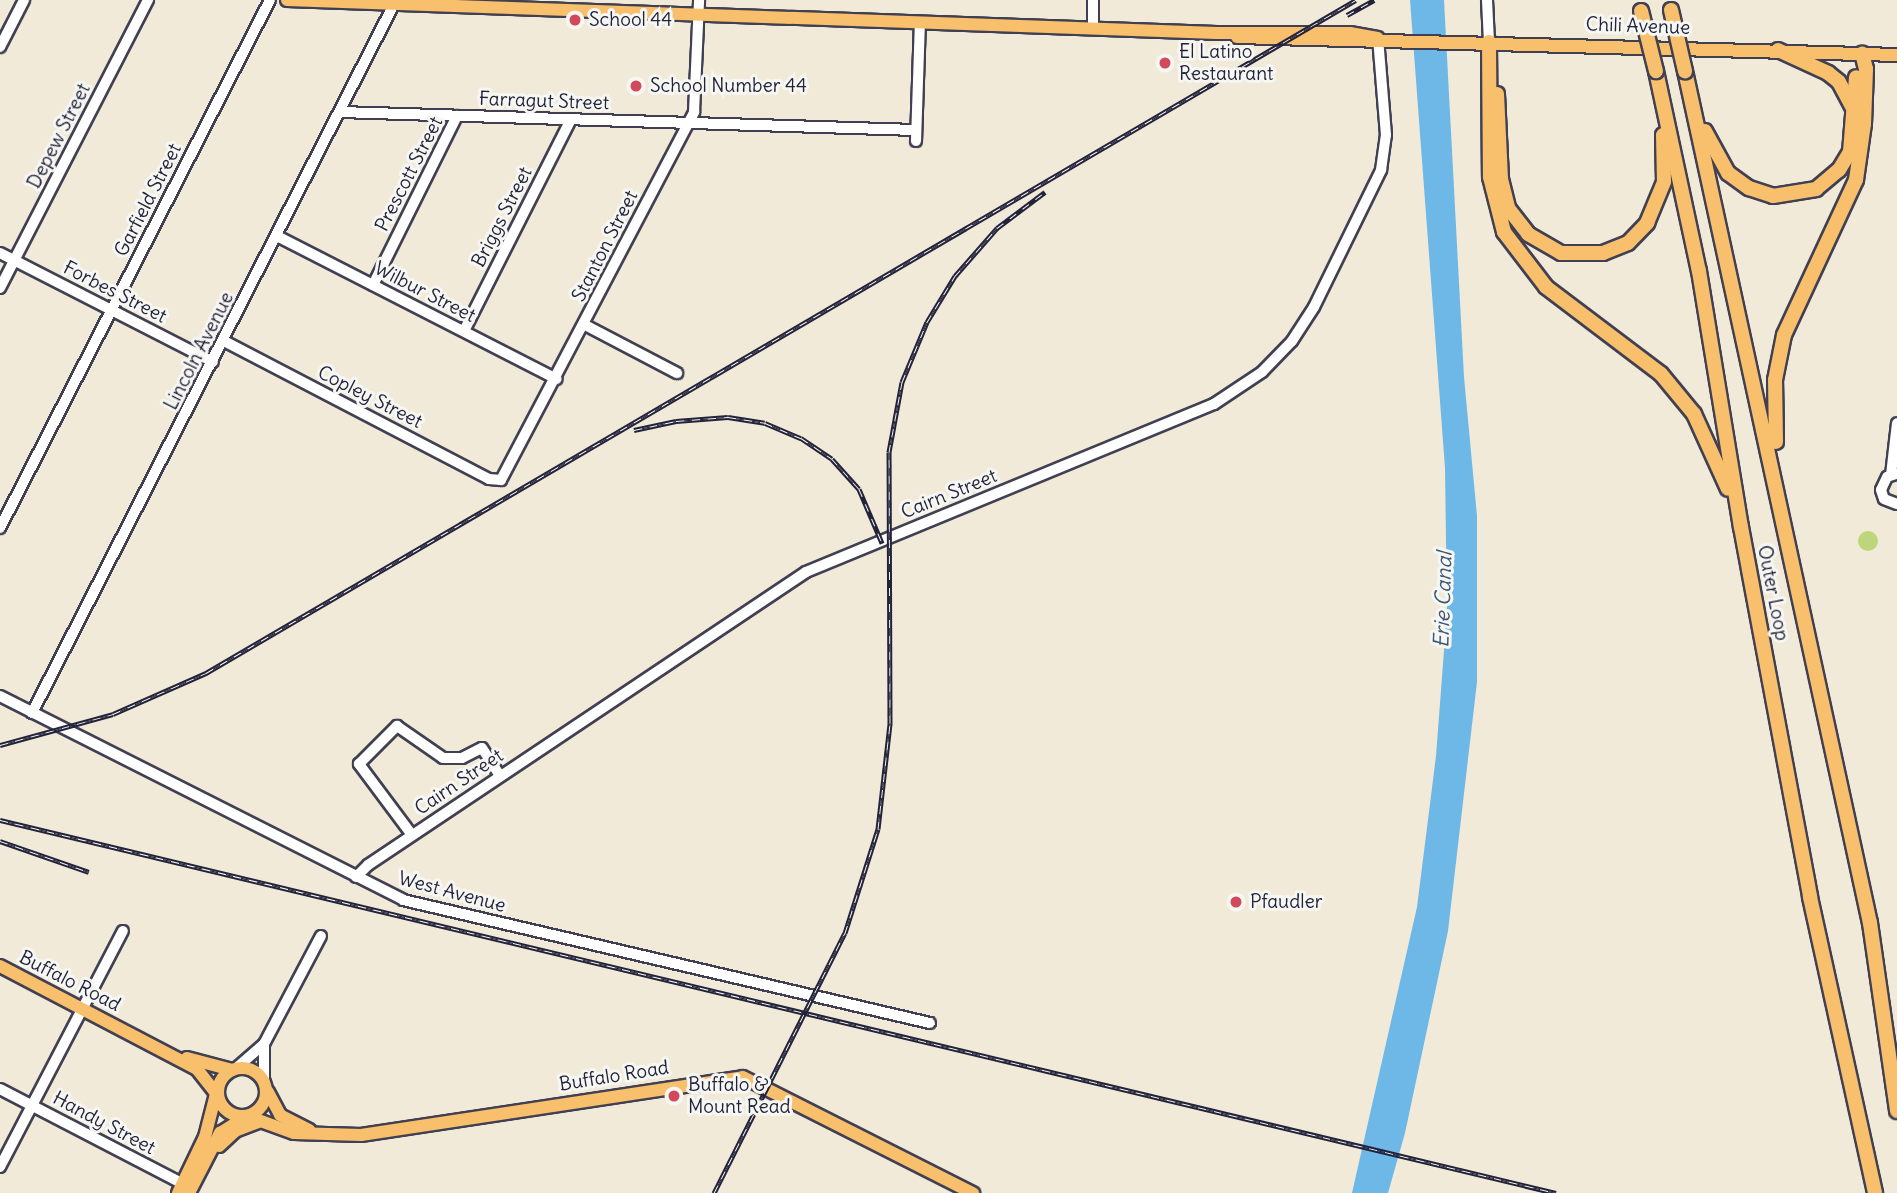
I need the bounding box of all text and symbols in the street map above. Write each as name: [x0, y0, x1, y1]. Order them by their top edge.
place label: School 44: [589, 9, 672, 31]
marker: School 44: [567, 12, 583, 28]
street label: Chili Avenue: [1585, 13, 1691, 39]
place label: El Latino Restaurant: [1179, 41, 1273, 85]
marker: El Latino Restaurant: [1157, 55, 1173, 71]
place label: School Number 44: [650, 75, 807, 97]
marker: School Number 44: [628, 78, 644, 94]
street label: Depew Street: [23, 80, 95, 192]
street label: Farragut Street: [479, 87, 609, 115]
street label: Prescott Street: [370, 113, 448, 235]
street label: Garfield Street: [110, 140, 186, 260]
street label: Briggs Street: [467, 163, 537, 271]
street label: Stanton Street: [567, 187, 643, 305]
street label: Forbes Street: [60, 256, 170, 328]
street label: Wilbur Street: [371, 257, 479, 327]
street label: Lincoln Avenue: [160, 288, 238, 414]
street label: Copley Street: [314, 361, 426, 433]
street label: Cairn Street: [898, 464, 1000, 524]
street label: Outer Loop: [1753, 543, 1793, 643]
water label: Erie Canal: [1429, 551, 1457, 649]
street label: Cairn Street: [411, 744, 507, 820]
street label: West Avenue: [396, 867, 508, 917]
place label: Pfaudler: [1250, 891, 1323, 913]
marker: Pfaudler: [1228, 894, 1244, 910]
street label: Buffalo Road: [16, 946, 124, 1016]
street label: Buffalo Road: [558, 1056, 670, 1096]
place label: Buffalo & Mount Read: [688, 1074, 791, 1118]
street label: Handy Street: [49, 1086, 159, 1160]
marker: Buffalo & Mount Read: [666, 1088, 682, 1104]

